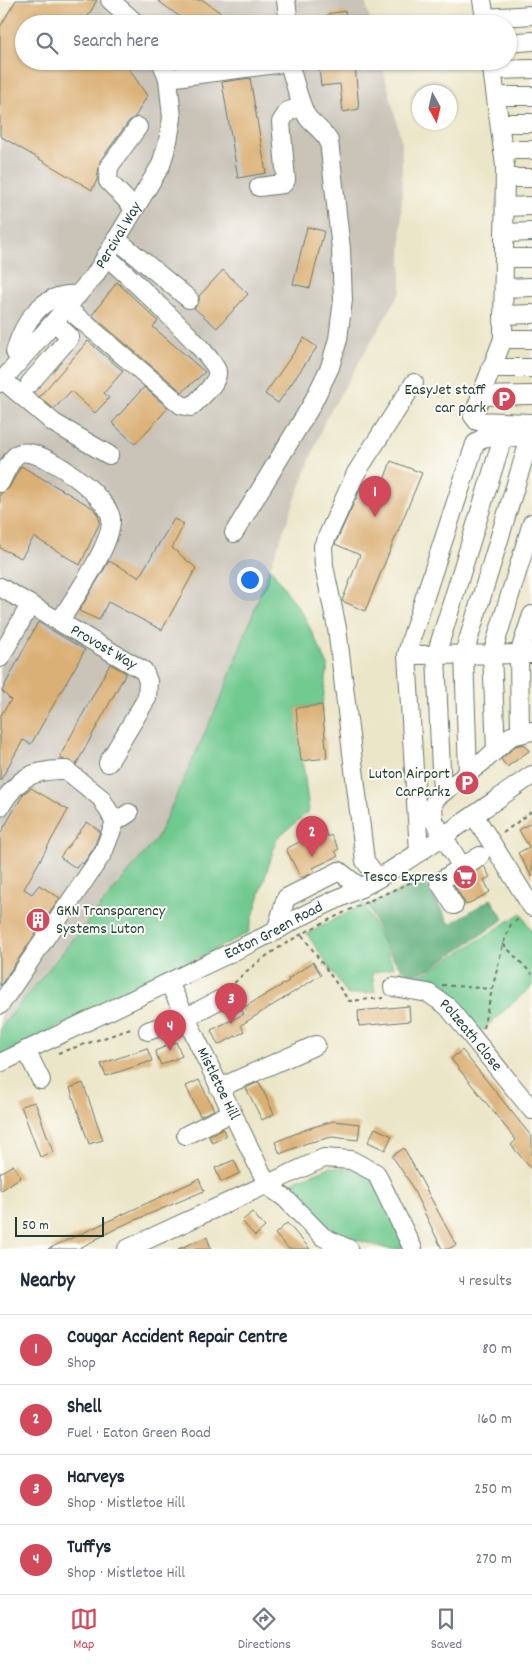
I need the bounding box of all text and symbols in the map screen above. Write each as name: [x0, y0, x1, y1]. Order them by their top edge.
search box: [15, 15, 517, 70]
icon: search: [33, 29, 61, 57]
text: Search here: [73, 29, 159, 56]
north arrow: [412, 85, 457, 130]
street label: Percival Way: [90, 197, 148, 273]
place label: EasyJet staff car park: [405, 379, 486, 420]
parking icon: EasyJet staff car park: [491, 386, 517, 412]
pin: 1: [359, 476, 391, 517]
your location: [237, 567, 263, 593]
street label: Provost Way: [66, 619, 142, 676]
place label: Luton Airport CarParkz: [369, 763, 450, 804]
parking icon: Luton Airport CarParkz: [454, 770, 480, 796]
pin: 2: [296, 816, 328, 857]
supermarket icon: Tesco Express: [452, 864, 478, 890]
place label: Tesco Express: [364, 866, 448, 889]
street label: Eaton Green Road: [221, 896, 327, 966]
place label: GKN Transparency Systems Luton: [56, 900, 166, 941]
building icon: GKN Transparency Systems Luton: [25, 907, 51, 933]
pin: 3: [215, 983, 247, 1024]
street label: Polzeath Close: [435, 993, 508, 1077]
pin: 4: [154, 1010, 186, 1051]
street label: Mistletoe Hill: [191, 1043, 246, 1124]
scale bar: [15, 1214, 104, 1237]
text: 50 m: [22, 1216, 49, 1236]
text: Nearby: [20, 1267, 75, 1297]
text: 4 results: [459, 1270, 512, 1293]
text: Cougar Accident Repair Centre: [67, 1325, 287, 1352]
text: 1: [34, 1338, 38, 1361]
text: 80 m: [482, 1338, 512, 1361]
text: Shop: [67, 1352, 96, 1375]
text: Shell: [67, 1395, 102, 1422]
text: 2: [33, 1408, 40, 1431]
text: 160 m: [477, 1408, 512, 1431]
text: Fuel · Eaton Green Road: [67, 1422, 211, 1445]
text: Harveys: [67, 1465, 125, 1492]
text: 3: [32, 1478, 40, 1501]
text: 250 m: [474, 1478, 512, 1501]
text: Shop · Mistletoe Hill: [67, 1492, 185, 1515]
text: Tuffys: [67, 1535, 111, 1562]
text: 4: [33, 1548, 39, 1571]
text: 270 m: [476, 1548, 512, 1571]
text: Shop · Mistletoe Hill: [67, 1562, 185, 1585]
tab: Map: [70, 1605, 98, 1655]
tab: Directions: [238, 1605, 291, 1655]
tab: Saved: [431, 1605, 462, 1655]

